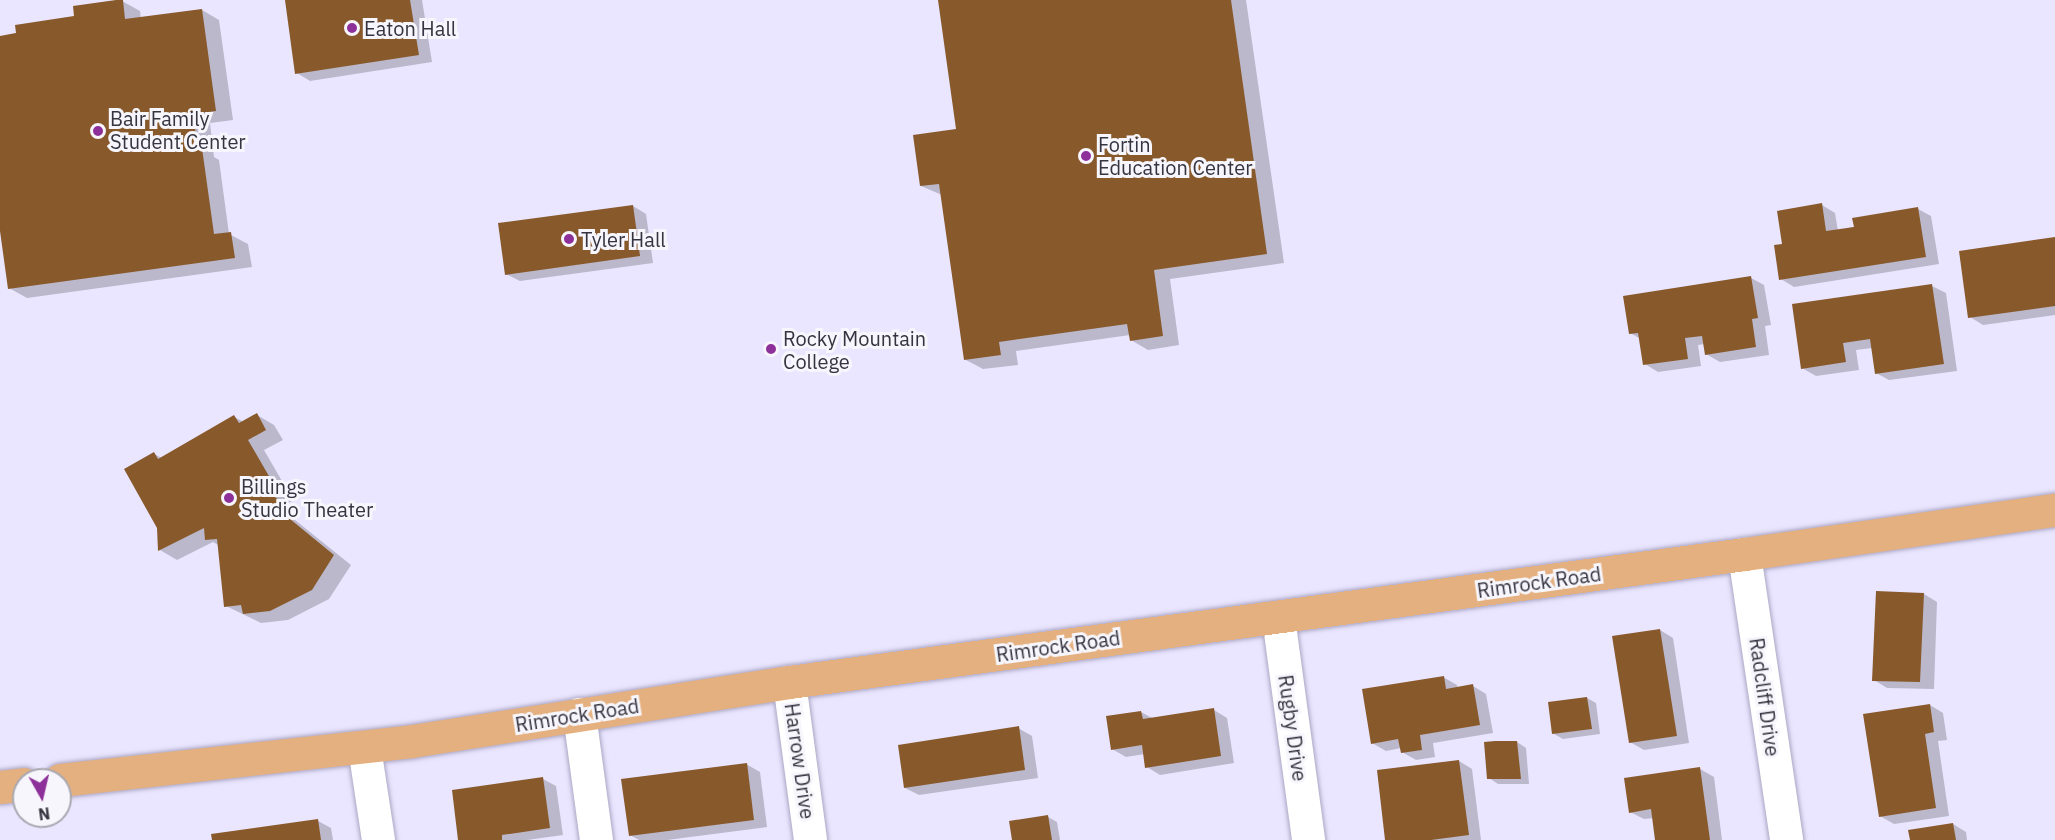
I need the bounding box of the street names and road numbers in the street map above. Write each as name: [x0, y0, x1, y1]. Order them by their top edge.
street label: Rimrock Road: [1475, 561, 1603, 603]
street label: Rimrock Road: [994, 625, 1122, 667]
street label: Radcliff Drive: [1745, 636, 1785, 758]
street label: Rugby Drive: [1274, 673, 1312, 783]
street label: Rimrock Road: [513, 693, 641, 737]
street label: Harrow Drive: [780, 701, 820, 821]

